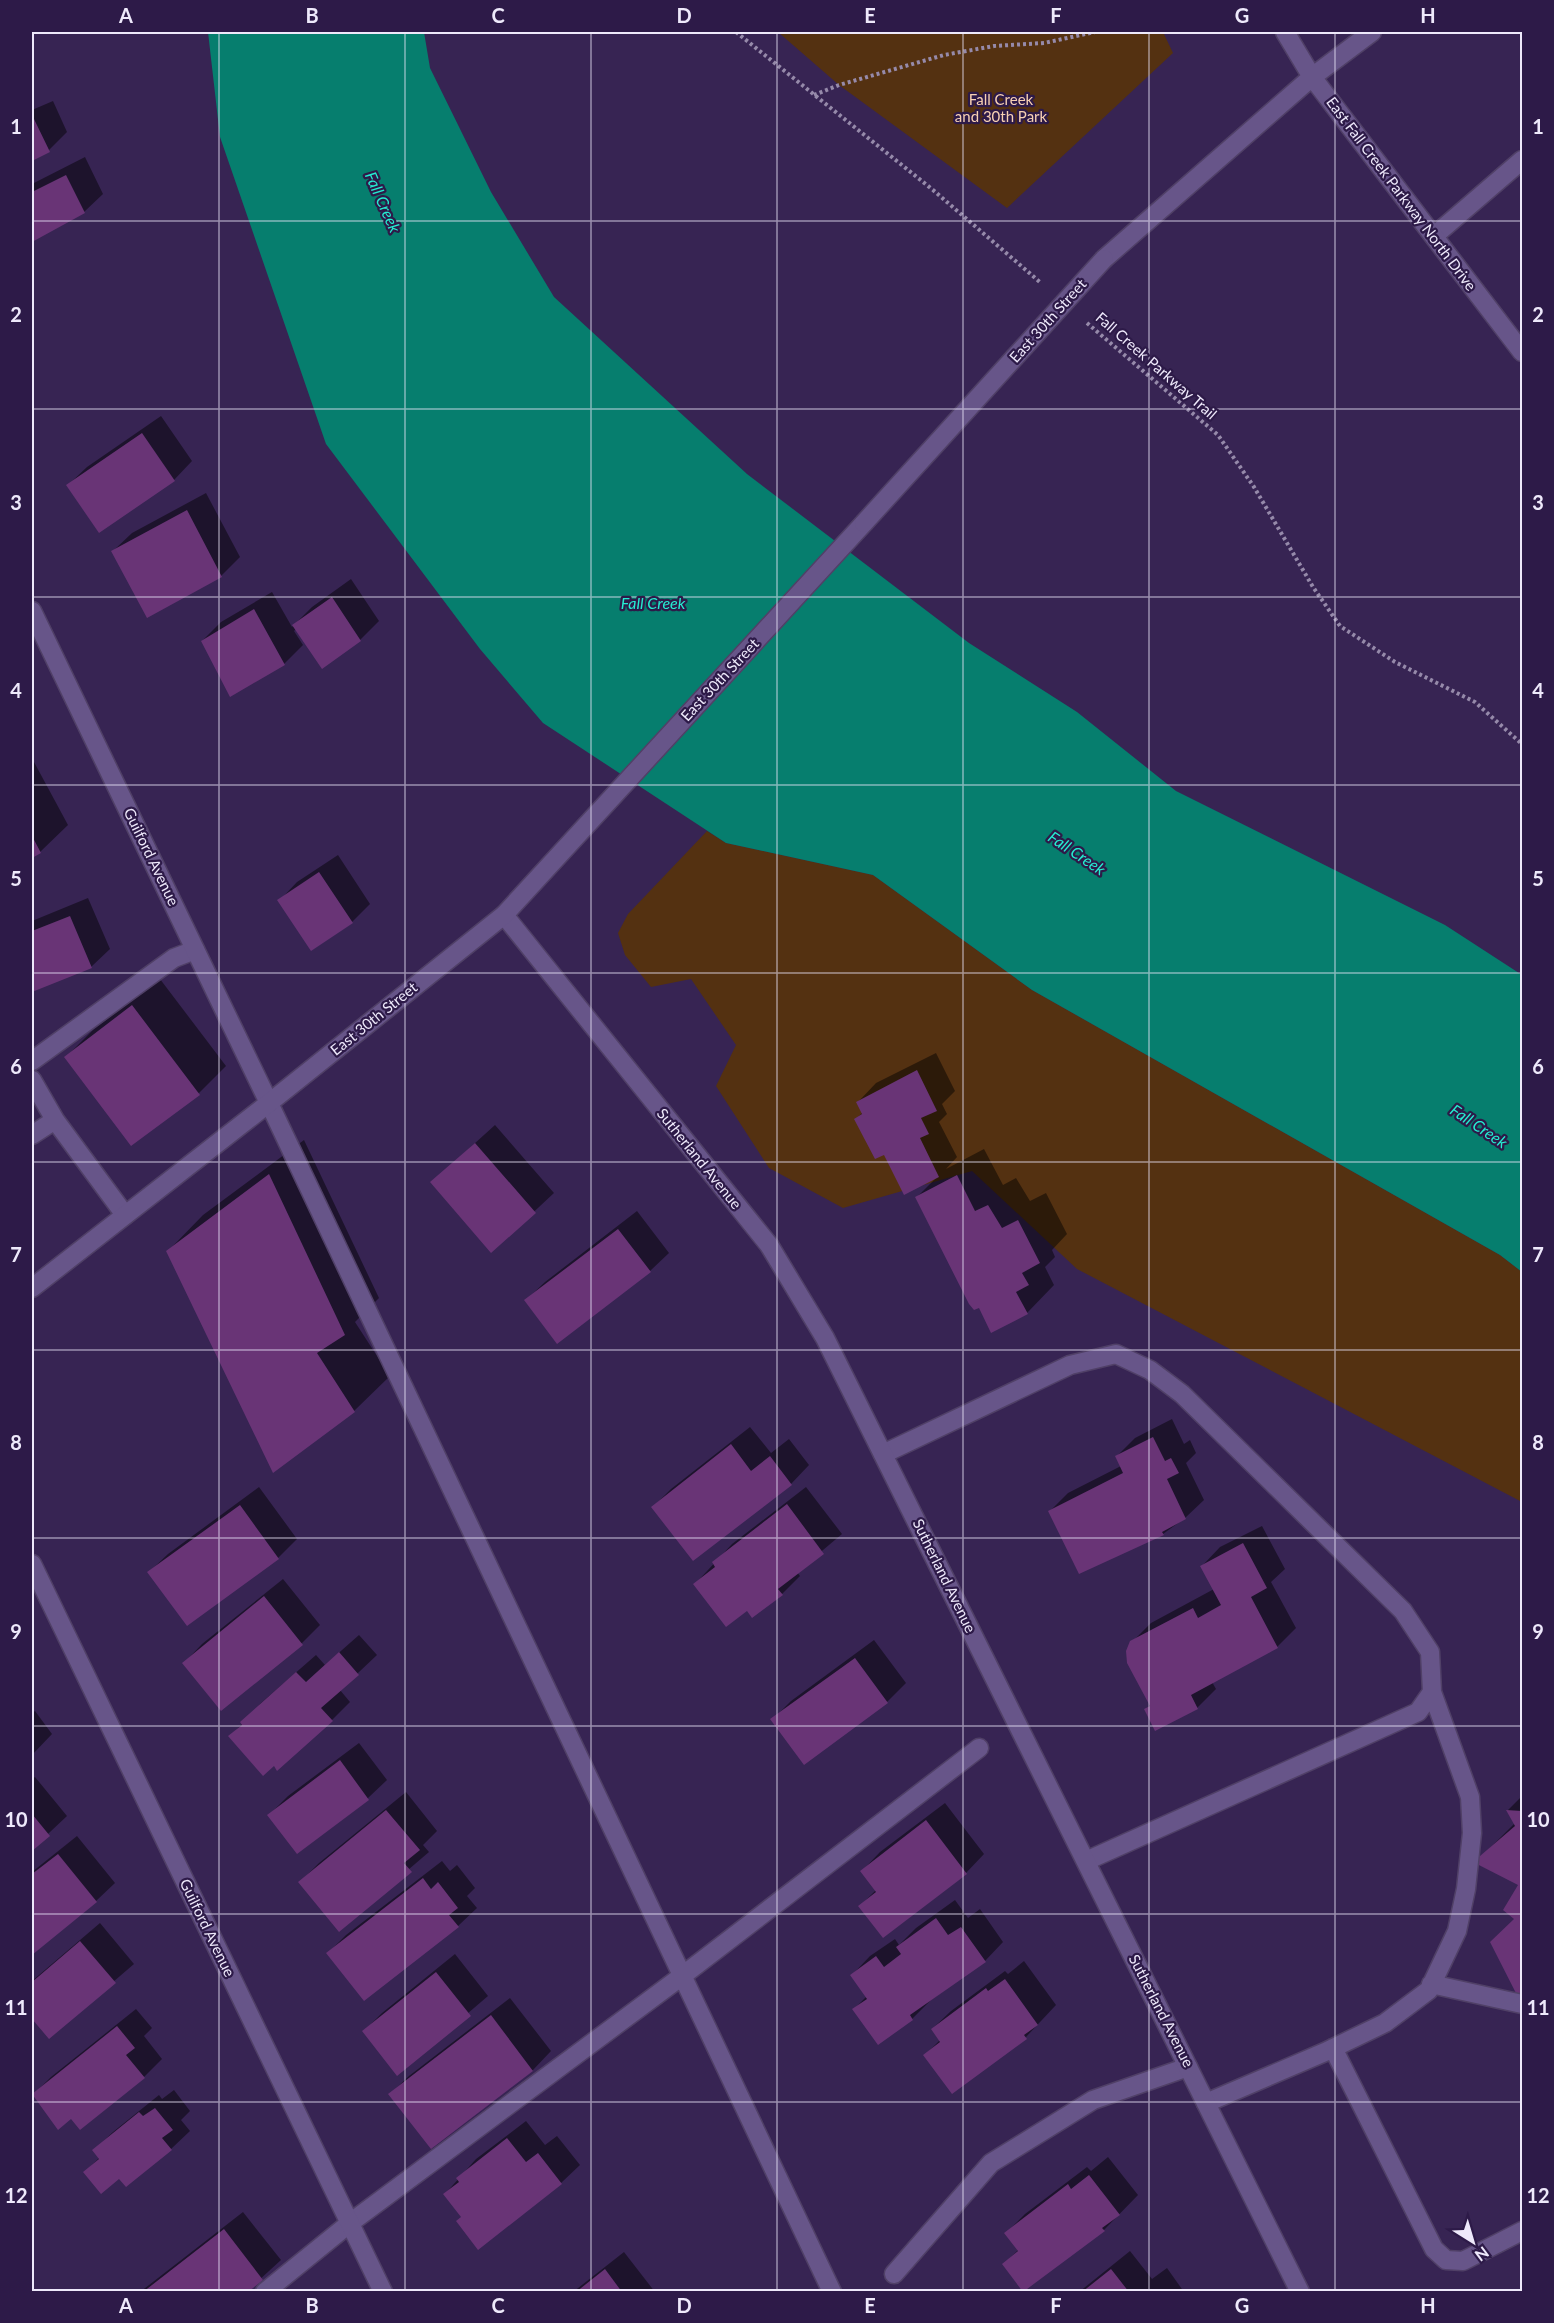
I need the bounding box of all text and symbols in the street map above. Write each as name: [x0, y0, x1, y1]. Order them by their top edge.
text: A: [118, 3, 133, 27]
text: B: [305, 3, 319, 27]
text: C: [491, 3, 505, 27]
text: D: [676, 3, 692, 27]
text: E: [864, 3, 876, 27]
text: F: [1050, 3, 1062, 27]
text: G: [1235, 3, 1249, 27]
text: H: [1420, 3, 1436, 27]
park label: Fall Creek and 30th Park: [955, 90, 1048, 125]
street label: East Fall Creek Parkway North Drive: [1323, 93, 1481, 294]
text: 1: [10, 114, 22, 138]
text: 1: [1532, 114, 1544, 138]
water label: Fall Creek: [362, 168, 405, 236]
street label: East 30th Street: [1005, 274, 1090, 366]
text: 2: [10, 302, 22, 326]
text: 2: [1532, 302, 1544, 326]
street label: Fall Creek Parkway Trail: [1092, 308, 1221, 423]
text: 3: [10, 490, 22, 514]
text: 3: [1532, 490, 1544, 514]
water label: Fall Creek: [621, 593, 686, 612]
street label: East 30th Street: [676, 634, 762, 724]
text: 4: [10, 678, 22, 702]
text: 4: [1532, 678, 1544, 702]
street label: Guilford Avenue: [120, 805, 183, 908]
water label: Fall Creek: [1045, 827, 1110, 879]
text: 5: [10, 866, 22, 890]
text: 5: [1532, 866, 1544, 890]
street label: East 30th Street: [326, 977, 421, 1059]
text: 6: [10, 1054, 22, 1078]
text: 6: [1532, 1054, 1544, 1078]
water label: Fall Creek: [1447, 1100, 1512, 1152]
street label: Sutherland Avenue: [654, 1104, 746, 1212]
text: 7: [10, 1242, 22, 1266]
text: 7: [1532, 1242, 1544, 1266]
text: 8: [10, 1430, 22, 1454]
text: 8: [1532, 1430, 1544, 1454]
street label: Sutherland Avenue: [910, 1516, 980, 1635]
text: 9: [10, 1619, 22, 1643]
text: 9: [1532, 1619, 1544, 1643]
text: 10: [4, 1807, 28, 1831]
text: 10: [1526, 1807, 1550, 1831]
street label: Guilford Avenue: [176, 1876, 239, 1979]
street label: Sutherland Avenue: [1126, 1951, 1198, 2070]
text: 11: [4, 1995, 28, 2019]
text: 11: [1526, 1995, 1550, 2019]
text: 12: [4, 2183, 28, 2207]
text: 12: [1526, 2183, 1550, 2207]
north arrow: [1443, 2212, 1503, 2272]
text: N: [1472, 2243, 1493, 2266]
text: A: [118, 2293, 133, 2317]
text: B: [305, 2293, 319, 2317]
text: C: [491, 2293, 505, 2317]
text: D: [676, 2293, 692, 2317]
text: E: [864, 2293, 876, 2317]
text: F: [1050, 2293, 1062, 2317]
text: G: [1235, 2293, 1249, 2317]
text: H: [1420, 2293, 1436, 2317]

